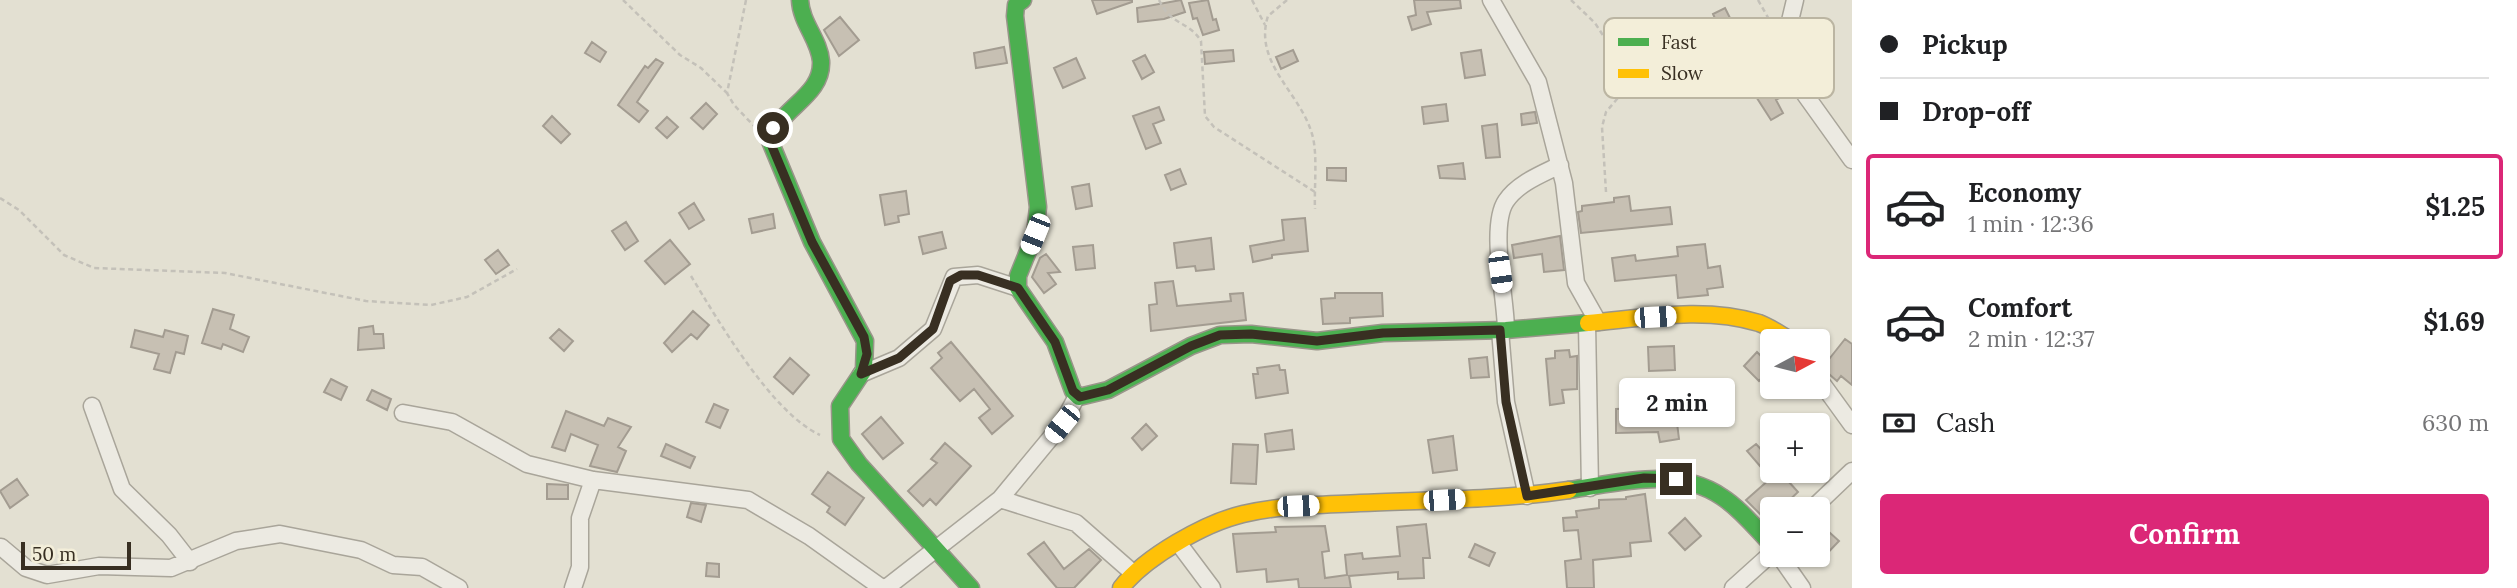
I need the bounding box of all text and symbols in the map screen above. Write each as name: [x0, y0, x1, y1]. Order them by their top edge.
legend: [1604, 18, 1834, 98]
text: Pickup: [1922, 28, 2008, 61]
text: Fast: [1661, 30, 1697, 54]
text: Slow: [1661, 61, 1704, 85]
text: Drop-off: [1922, 95, 2030, 128]
route start: [757, 112, 789, 144]
icon: car: [1884, 175, 1947, 238]
text: Economy: [1968, 176, 2081, 209]
text: $1.25: [2425, 190, 2485, 223]
text: 1 min · 12:36: [1968, 209, 2094, 238]
car: [1018, 211, 1053, 257]
car: [1487, 250, 1514, 294]
icon: car: [1884, 290, 1947, 353]
text: Comfort: [1968, 291, 2072, 324]
car: [1634, 305, 1677, 329]
text: $1.69: [2423, 305, 2485, 338]
text: 2 min · 12:37: [1968, 324, 2095, 353]
north arrow: [1760, 329, 1830, 399]
map controls: [1760, 329, 1830, 567]
callout: 2 min: [1618, 378, 1734, 426]
text: 2 min: [1646, 388, 1708, 417]
car: [1041, 401, 1084, 447]
icon: cash: [1880, 404, 1918, 442]
text: Cash: [1936, 406, 1995, 439]
text: 630 m: [2422, 408, 2489, 437]
button: +: [1760, 413, 1830, 483]
route end: [1660, 463, 1692, 495]
car: [1423, 488, 1466, 512]
button: Confirm: [1880, 494, 2489, 574]
car: [1277, 495, 1320, 517]
button: −: [1760, 497, 1830, 567]
scale bar: [21, 539, 131, 571]
text: 50 m: [32, 542, 76, 566]

